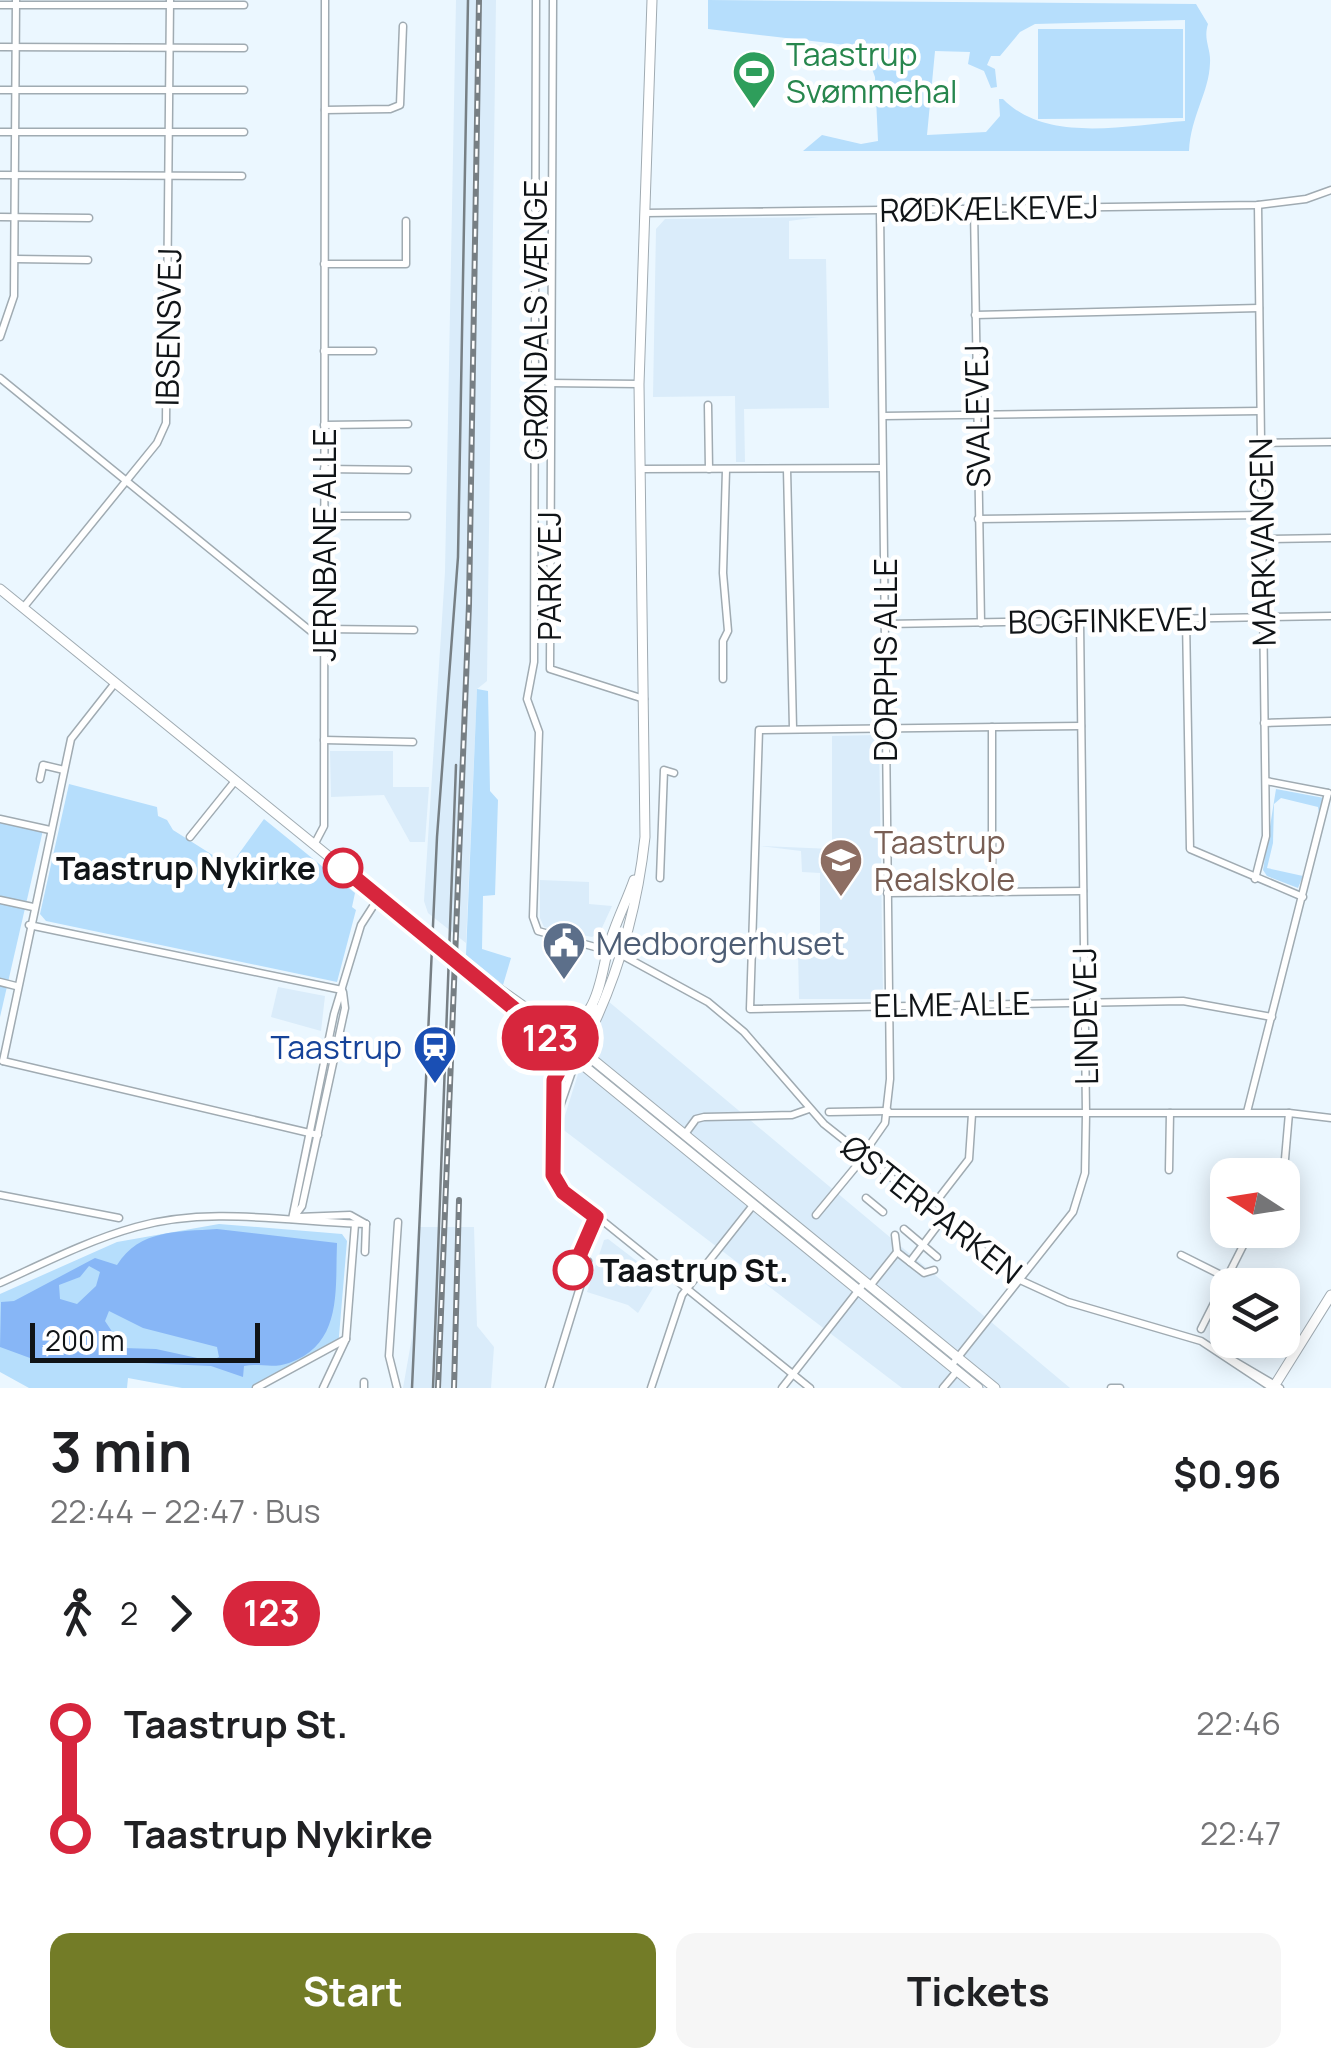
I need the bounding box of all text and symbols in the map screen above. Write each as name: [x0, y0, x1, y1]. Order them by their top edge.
place label: Taastrup Svømmehal: [786, 32, 957, 113]
sports icon: Taastrup Svømmehal: [731, 49, 777, 110]
street label: GRØNDALS VÆNGE: [513, 180, 557, 460]
street label: RØDKÆLKEVEJ: [879, 184, 1099, 232]
street label: IBSENSVEJ: [145, 247, 191, 407]
street label: SVALEVEJ: [954, 344, 1000, 488]
street label: JERNBANE ALLE: [302, 429, 346, 661]
street label: MARKVANGEN: [1238, 437, 1286, 647]
street label: PARKVEJ: [527, 511, 571, 641]
street label: DORPHS ALLE: [863, 558, 907, 762]
street label: BOGFINKEVEJ: [1007, 596, 1209, 644]
place label: Taastrup Realskole: [874, 820, 1015, 901]
school or university icon: Taastrup Realskole: [818, 837, 864, 898]
place label: Taastrup Nykirke: [56, 846, 316, 890]
marker: Taastrup Nykirke: [324, 849, 362, 887]
public building icon: Medborgerhuset: [541, 920, 587, 981]
place label: Medborgerhuset: [596, 921, 845, 965]
street label: LINDEVEJ: [1062, 947, 1108, 1085]
street label: ELME ALLE: [873, 981, 1031, 1027]
line badge: 123: [492, 1006, 608, 1070]
text: 123: [522, 1014, 578, 1062]
station icon: Taastrup: [412, 1024, 458, 1085]
place label: Taastrup: [270, 1025, 402, 1069]
street label: ØSTERPARKEN: [833, 1125, 1031, 1293]
north arrow: [1210, 1158, 1300, 1248]
map controls: [1210, 1158, 1300, 1358]
place label: Taastrup St.: [600, 1248, 789, 1292]
marker: Taastrup St.: [554, 1251, 592, 1289]
button: layers: [1210, 1268, 1300, 1358]
scale bar: [30, 1318, 260, 1362]
text: 200 m: [45, 1321, 124, 1359]
text: 3 min: [50, 1413, 192, 1489]
text: $0.96: [1173, 1447, 1281, 1499]
text: 22:44 – 22:47 · Bus: [50, 1489, 321, 1533]
icon: walk: [50, 1586, 105, 1641]
icon: forward: [153, 1586, 208, 1641]
text: 123: [243, 1589, 300, 1637]
text: 2: [120, 1591, 138, 1635]
text: Taastrup St.: [124, 1697, 348, 1749]
text: 22:46: [1196, 1701, 1281, 1745]
text: Taastrup Nykirke: [124, 1807, 433, 1859]
text: 22:47: [1200, 1811, 1281, 1855]
button: Start: [50, 1933, 656, 2048]
button: Tickets: [676, 1933, 1281, 2048]

